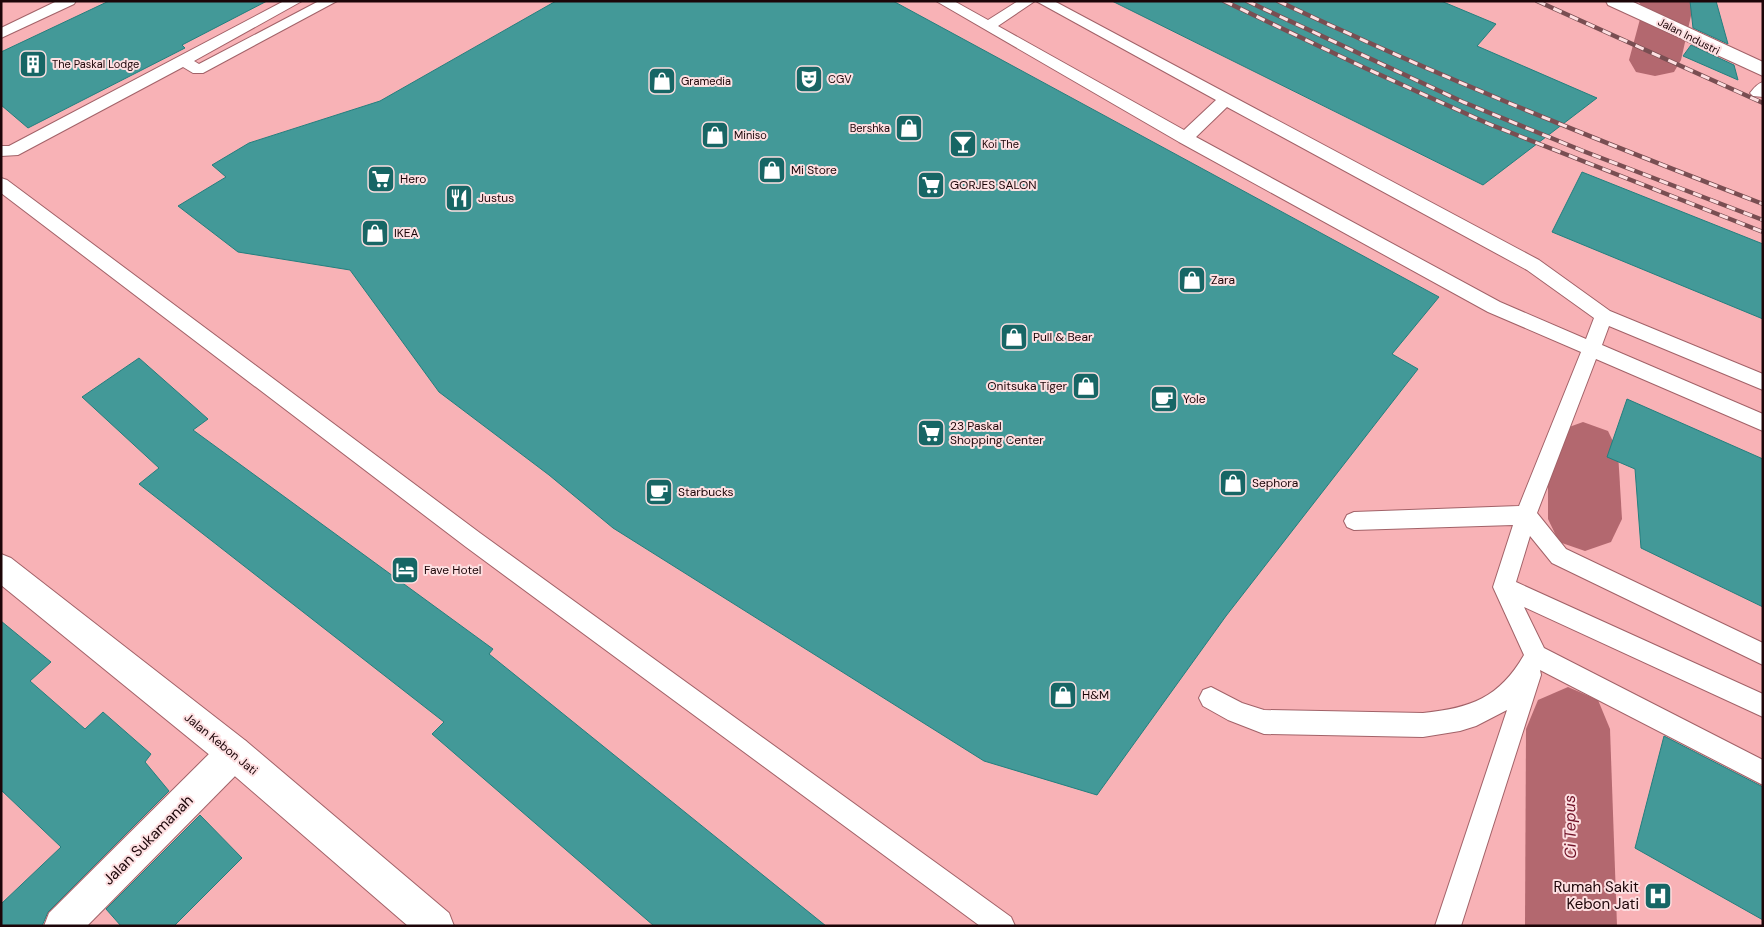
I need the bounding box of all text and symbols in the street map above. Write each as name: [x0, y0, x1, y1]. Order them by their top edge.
street label: Jalan Industri: [1656, 14, 1722, 58]
building icon: The Paskal Lodge: [18, 49, 48, 79]
place label: The Paskal Lodge: [52, 57, 139, 71]
theatre icon: CGV: [794, 64, 824, 94]
shop icon: Gramedia: [647, 66, 677, 96]
place label: CGV: [828, 72, 852, 86]
place label: Gramedia: [681, 74, 731, 88]
shop icon: Bershka: [894, 113, 924, 143]
shop icon: Miniso: [700, 120, 730, 150]
place label: Bershka: [850, 121, 890, 135]
place label: Miniso: [734, 128, 767, 142]
bar icon: Koi The: [948, 129, 978, 159]
place label: Koi The: [982, 137, 1019, 151]
shop icon: Mi Store: [757, 155, 787, 185]
place label: Mi Store: [791, 162, 837, 178]
supermarket icon: Hero: [366, 164, 396, 194]
supermarket icon: GORJES SALON: [916, 170, 946, 200]
place label: Hero: [400, 171, 426, 187]
place label: GORJES SALON: [950, 177, 1037, 193]
restaurant icon: Justus: [444, 183, 474, 213]
place label: Justus: [478, 190, 514, 206]
shop icon: IKEA: [360, 218, 390, 248]
place label: IKEA: [394, 225, 419, 241]
shop icon: Zara: [1177, 265, 1207, 295]
place label: Zara: [1211, 272, 1235, 288]
shop icon: Pull & Bear: [999, 322, 1029, 352]
place label: Pull & Bear: [1033, 329, 1093, 345]
shop icon: Onitsuka Tiger: [1071, 371, 1101, 401]
place label: Onitsuka Tiger: [987, 378, 1068, 394]
cafe icon: Yole: [1149, 384, 1179, 414]
place label: Yole: [1183, 391, 1206, 407]
supermarket icon: 23 Paskal Shopping Center: [916, 418, 946, 448]
place label: 23 Paskal Shopping Center: [950, 418, 1044, 448]
shop icon: Sephora: [1218, 468, 1248, 498]
place label: Sephora: [1252, 475, 1298, 491]
cafe icon: Starbucks: [644, 477, 674, 507]
place label: Starbucks: [678, 484, 734, 500]
hotel icon: Fave Hotel: [390, 555, 420, 585]
place label: Fave Hotel: [424, 562, 481, 578]
shop icon: H&M: [1048, 680, 1078, 710]
place label: H&M: [1082, 687, 1109, 703]
street label: Jalan Kebon Jati: [181, 709, 261, 779]
street label: Jalan Sukamanah: [99, 791, 197, 889]
water label: Ci Tepus: [1559, 795, 1581, 859]
place label: Rumah Sakit Kebon Jati: [1553, 877, 1639, 914]
hospital icon: Rumah Sakit Kebon Jati: [1643, 881, 1673, 911]

